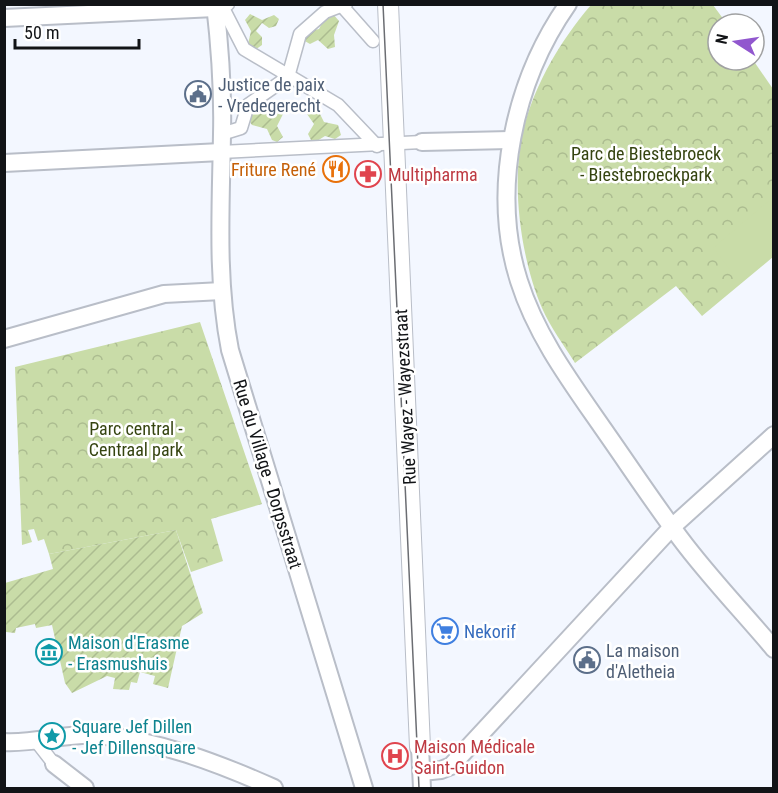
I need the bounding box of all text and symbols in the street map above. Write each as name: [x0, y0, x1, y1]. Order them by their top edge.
scale bar: [15, 12, 140, 50]
north arrow: [706, 12, 766, 72]
text: 50 m: [24, 22, 59, 43]
text: N: [712, 32, 732, 46]
place label: Justice de paix - Vredegerecht: [218, 74, 325, 116]
public building icon: Justice de paix - Vredegerecht: [183, 79, 213, 109]
park label: Parc de Biestebroeck - Biestebroeckpark: [571, 143, 721, 185]
restaurant icon: Friture René: [321, 154, 351, 184]
place label: Friture René: [231, 159, 316, 180]
pharmacy icon: Multipharma: [353, 159, 383, 189]
place label: Multipharma: [388, 164, 478, 185]
street label: Rue Wayez - Wayezstraat: [390, 309, 420, 485]
street label: Rue du Village - Dorpsstraat: [229, 377, 307, 571]
park label: Parc central - Centraal park: [89, 418, 183, 460]
supermarket icon: Nekorif: [430, 616, 460, 646]
place label: Nekorif: [464, 621, 516, 642]
place label: Maison d'Erasme - Erasmushuis: [68, 632, 189, 674]
museum icon: Maison d'Erasme - Erasmushuis: [34, 637, 64, 667]
place label: La maison d'Aletheia: [606, 640, 680, 682]
public building icon: La maison d'Aletheia: [572, 645, 602, 675]
place label: Square Jef Dillen - Jef Dillensquare: [72, 716, 196, 758]
place icon: Square Jef Dillen - Jef Dillensquare: [37, 721, 67, 751]
place label: Maison Médicale Saint-Guidon: [414, 736, 535, 778]
hospital icon: Maison Médicale Saint-Guidon: [380, 741, 410, 771]

